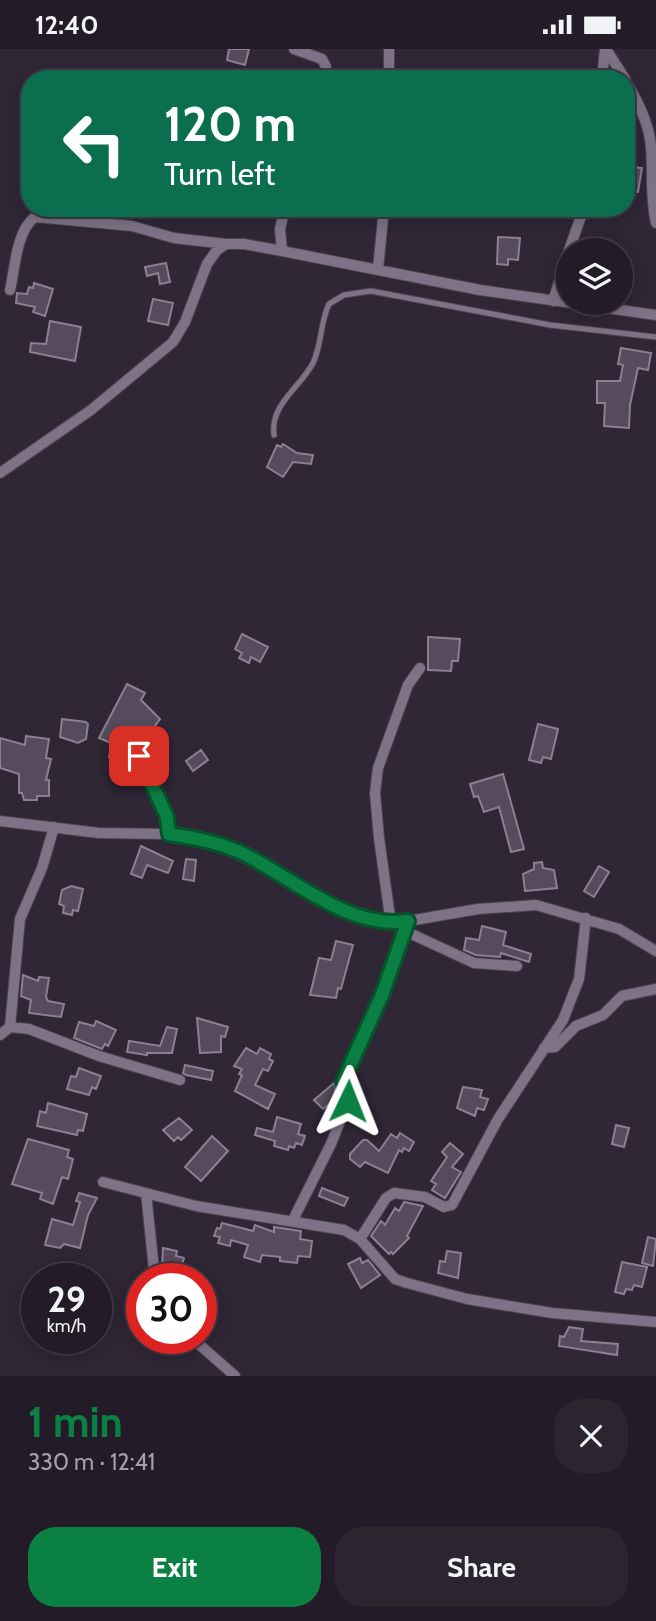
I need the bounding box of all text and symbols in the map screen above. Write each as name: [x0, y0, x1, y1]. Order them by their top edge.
text: 12:40: [35, 9, 99, 41]
text: 120 m: [164, 94, 296, 153]
icon: left: [49, 98, 140, 189]
text: Turn left: [164, 154, 275, 193]
map controls: [556, 238, 633, 315]
button: layers: [556, 238, 633, 315]
pin: [109, 726, 169, 786]
icon: arrive: [120, 737, 158, 775]
position arrow: [311, 1064, 385, 1138]
speed limit sign: 30: [126, 1263, 217, 1354]
text: 29: [47, 1278, 86, 1321]
text: km/h: [47, 1315, 86, 1337]
text: 1 min: [28, 1396, 123, 1448]
button: close: [554, 1399, 628, 1473]
text: 330 m · 12:41: [28, 1448, 155, 1476]
button: Exit: [28, 1527, 321, 1607]
button: Share: [335, 1527, 628, 1607]

